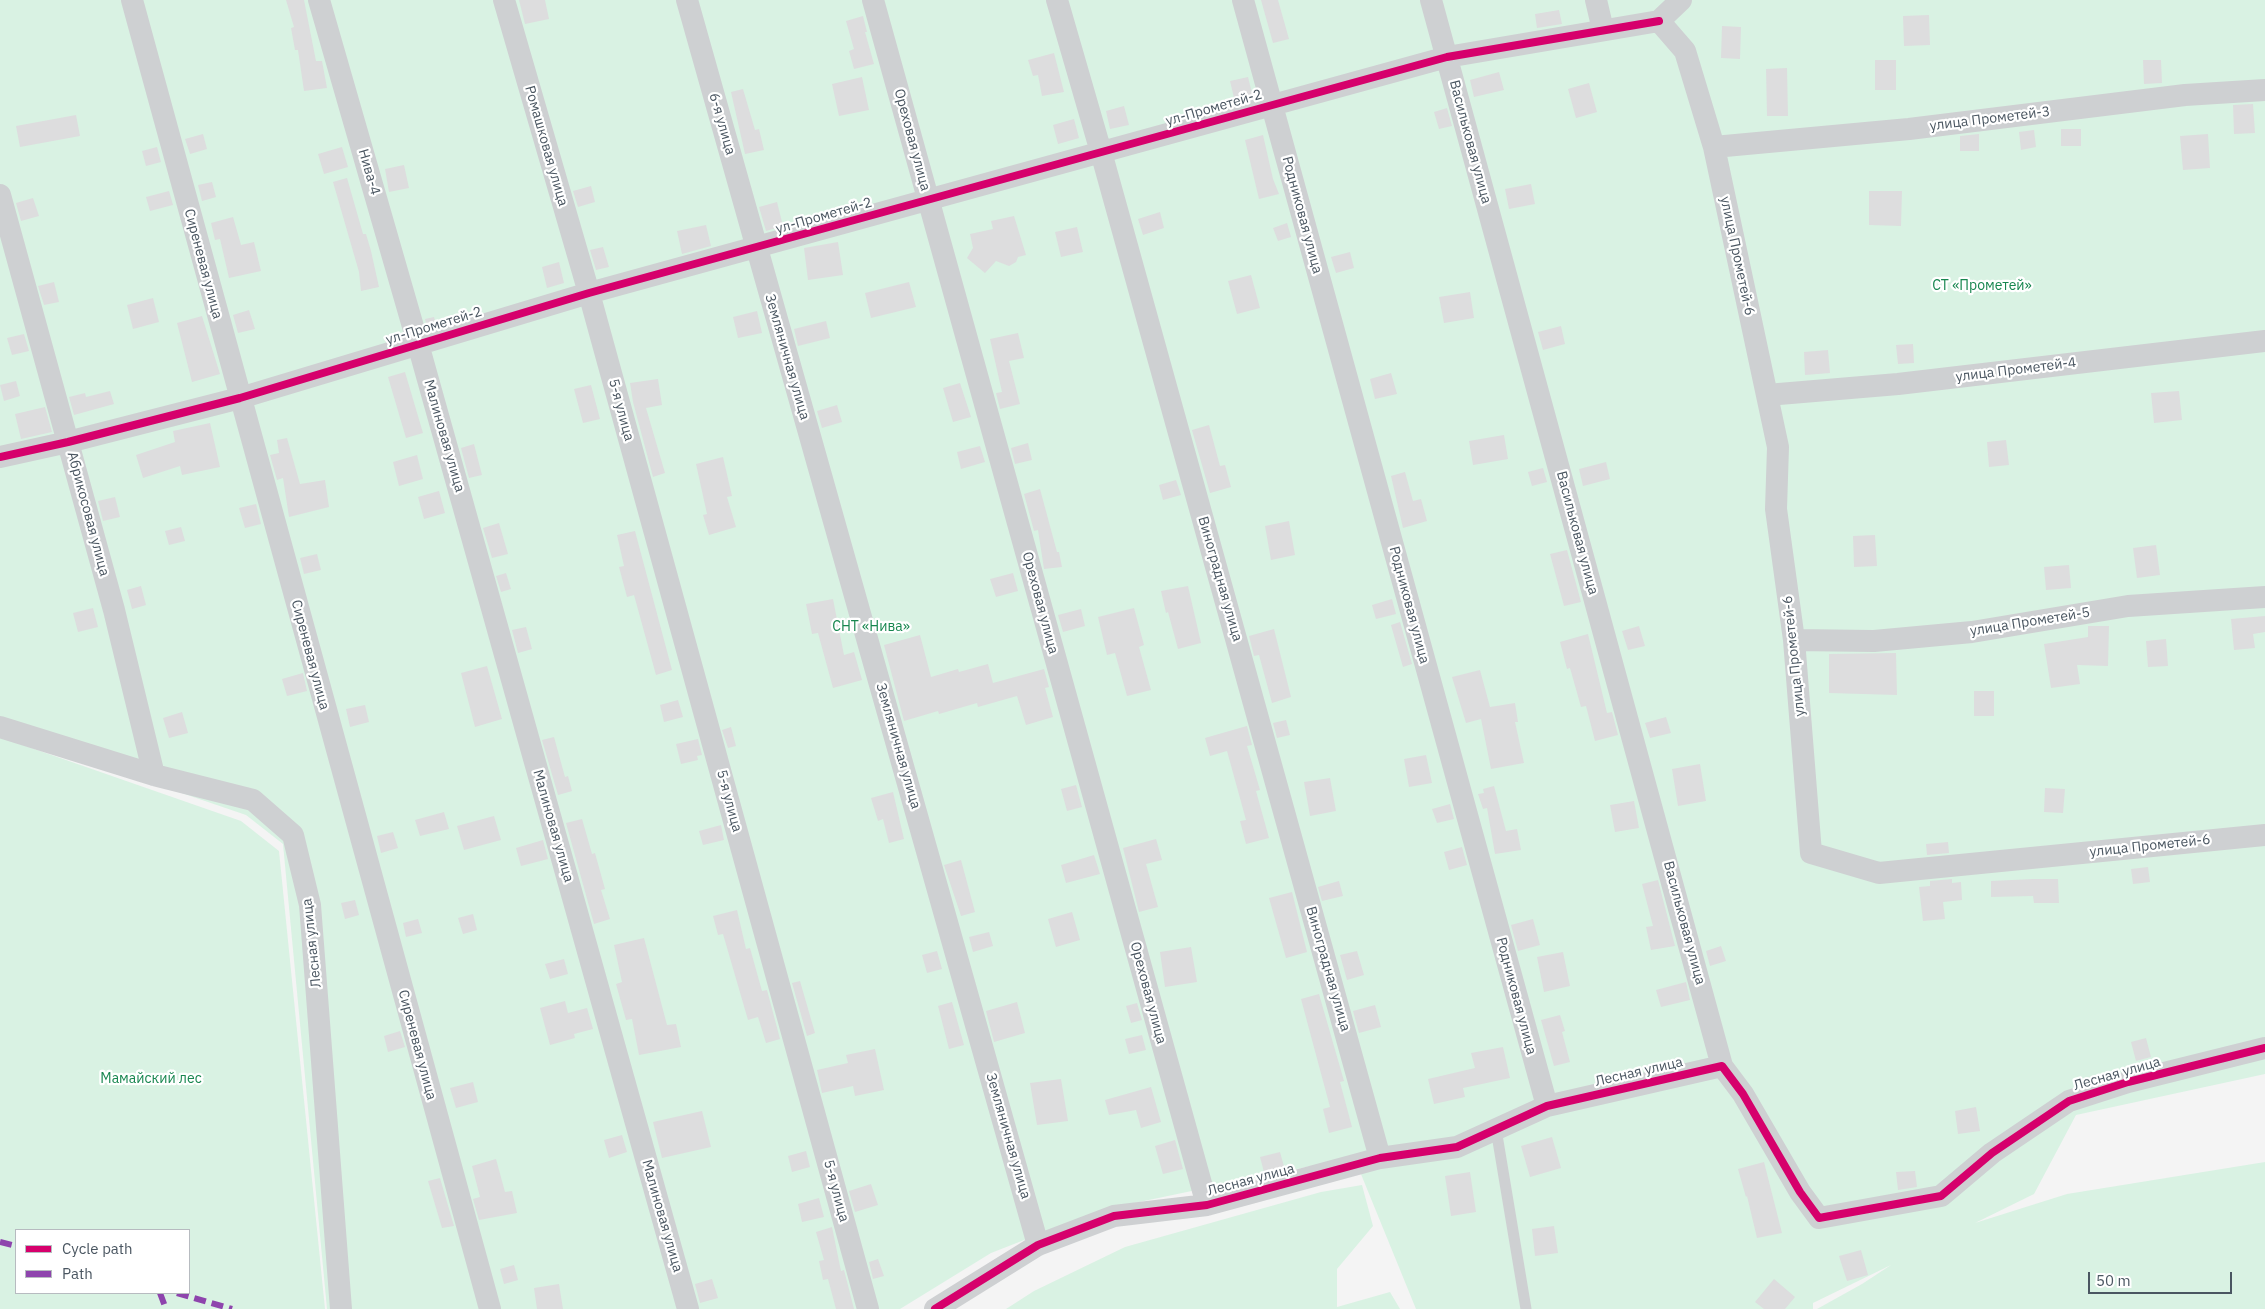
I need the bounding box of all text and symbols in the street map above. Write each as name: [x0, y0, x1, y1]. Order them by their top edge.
street label: Васильковая улица: [1445, 78, 1495, 206]
street label: Ромашковая улица: [521, 84, 571, 208]
street label: ул-Прометей-2: [1164, 86, 1264, 130]
street label: Ореховая улица: [890, 87, 934, 193]
street label: 6-я улица: [705, 91, 739, 157]
street label: улица Прометей-3: [1929, 103, 2051, 135]
street label: Нива-4: [354, 147, 384, 197]
street label: Родниковая улица: [1278, 154, 1326, 276]
street label: ул-Прометей-2: [774, 194, 874, 238]
street label: улица Прометей-6: [1716, 195, 1758, 317]
street label: Сиреневая улица: [180, 207, 226, 321]
park label: СТ «Прометей»: [1932, 278, 2032, 294]
street label: Земляничная улица: [761, 292, 813, 422]
street label: ул-Прометей-2: [384, 303, 484, 349]
street label: улица Прометей-4: [1955, 354, 2077, 386]
street label: 5-я улица: [605, 377, 637, 443]
street label: Малиновая улица: [420, 378, 468, 494]
street label: Абрикосовая улица: [63, 450, 113, 578]
street label: Васильковая улица: [1552, 469, 1602, 597]
street label: Виноградная улица: [1194, 515, 1246, 643]
street label: Родниковая улица: [1385, 544, 1433, 666]
street label: Ореховая улица: [1018, 550, 1062, 656]
street label: улица Прометей-6: [1779, 595, 1809, 717]
street label: Сиреневая улица: [287, 598, 333, 712]
street label: улица Прометей-5: [1969, 604, 2091, 640]
park label: СНТ «Нива»: [832, 619, 910, 635]
street label: Земляничная улица: [872, 681, 924, 811]
street label: Малиновая улица: [529, 768, 577, 884]
street label: 5-я улица: [713, 768, 745, 834]
street label: улица Прометей-6: [2089, 831, 2211, 861]
street label: Васильковая улица: [1659, 859, 1709, 987]
street label: Лесная улица: [299, 898, 325, 988]
street label: Виноградная улица: [1302, 905, 1354, 1033]
street label: Родниковая улица: [1492, 935, 1540, 1057]
street label: Ореховая улица: [1126, 940, 1170, 1046]
street label: Сиреневая улица: [394, 988, 440, 1102]
street label: Лесная улица: [1593, 1054, 1685, 1090]
street label: Лесная улица: [2072, 1054, 2162, 1094]
park label: Мамайский лес: [100, 1071, 202, 1087]
street label: Земляничная улица: [982, 1071, 1034, 1201]
street label: Малиновая улица: [638, 1158, 686, 1274]
street label: 5-я улица: [820, 1158, 852, 1224]
street label: Лесная улица: [1206, 1160, 1296, 1200]
legend: [15, 1229, 190, 1294]
text: Cycle path: [62, 1239, 133, 1258]
scale bar: [2090, 1262, 2234, 1294]
text: Path: [62, 1264, 93, 1283]
text: 50 m: [2096, 1271, 2131, 1290]

